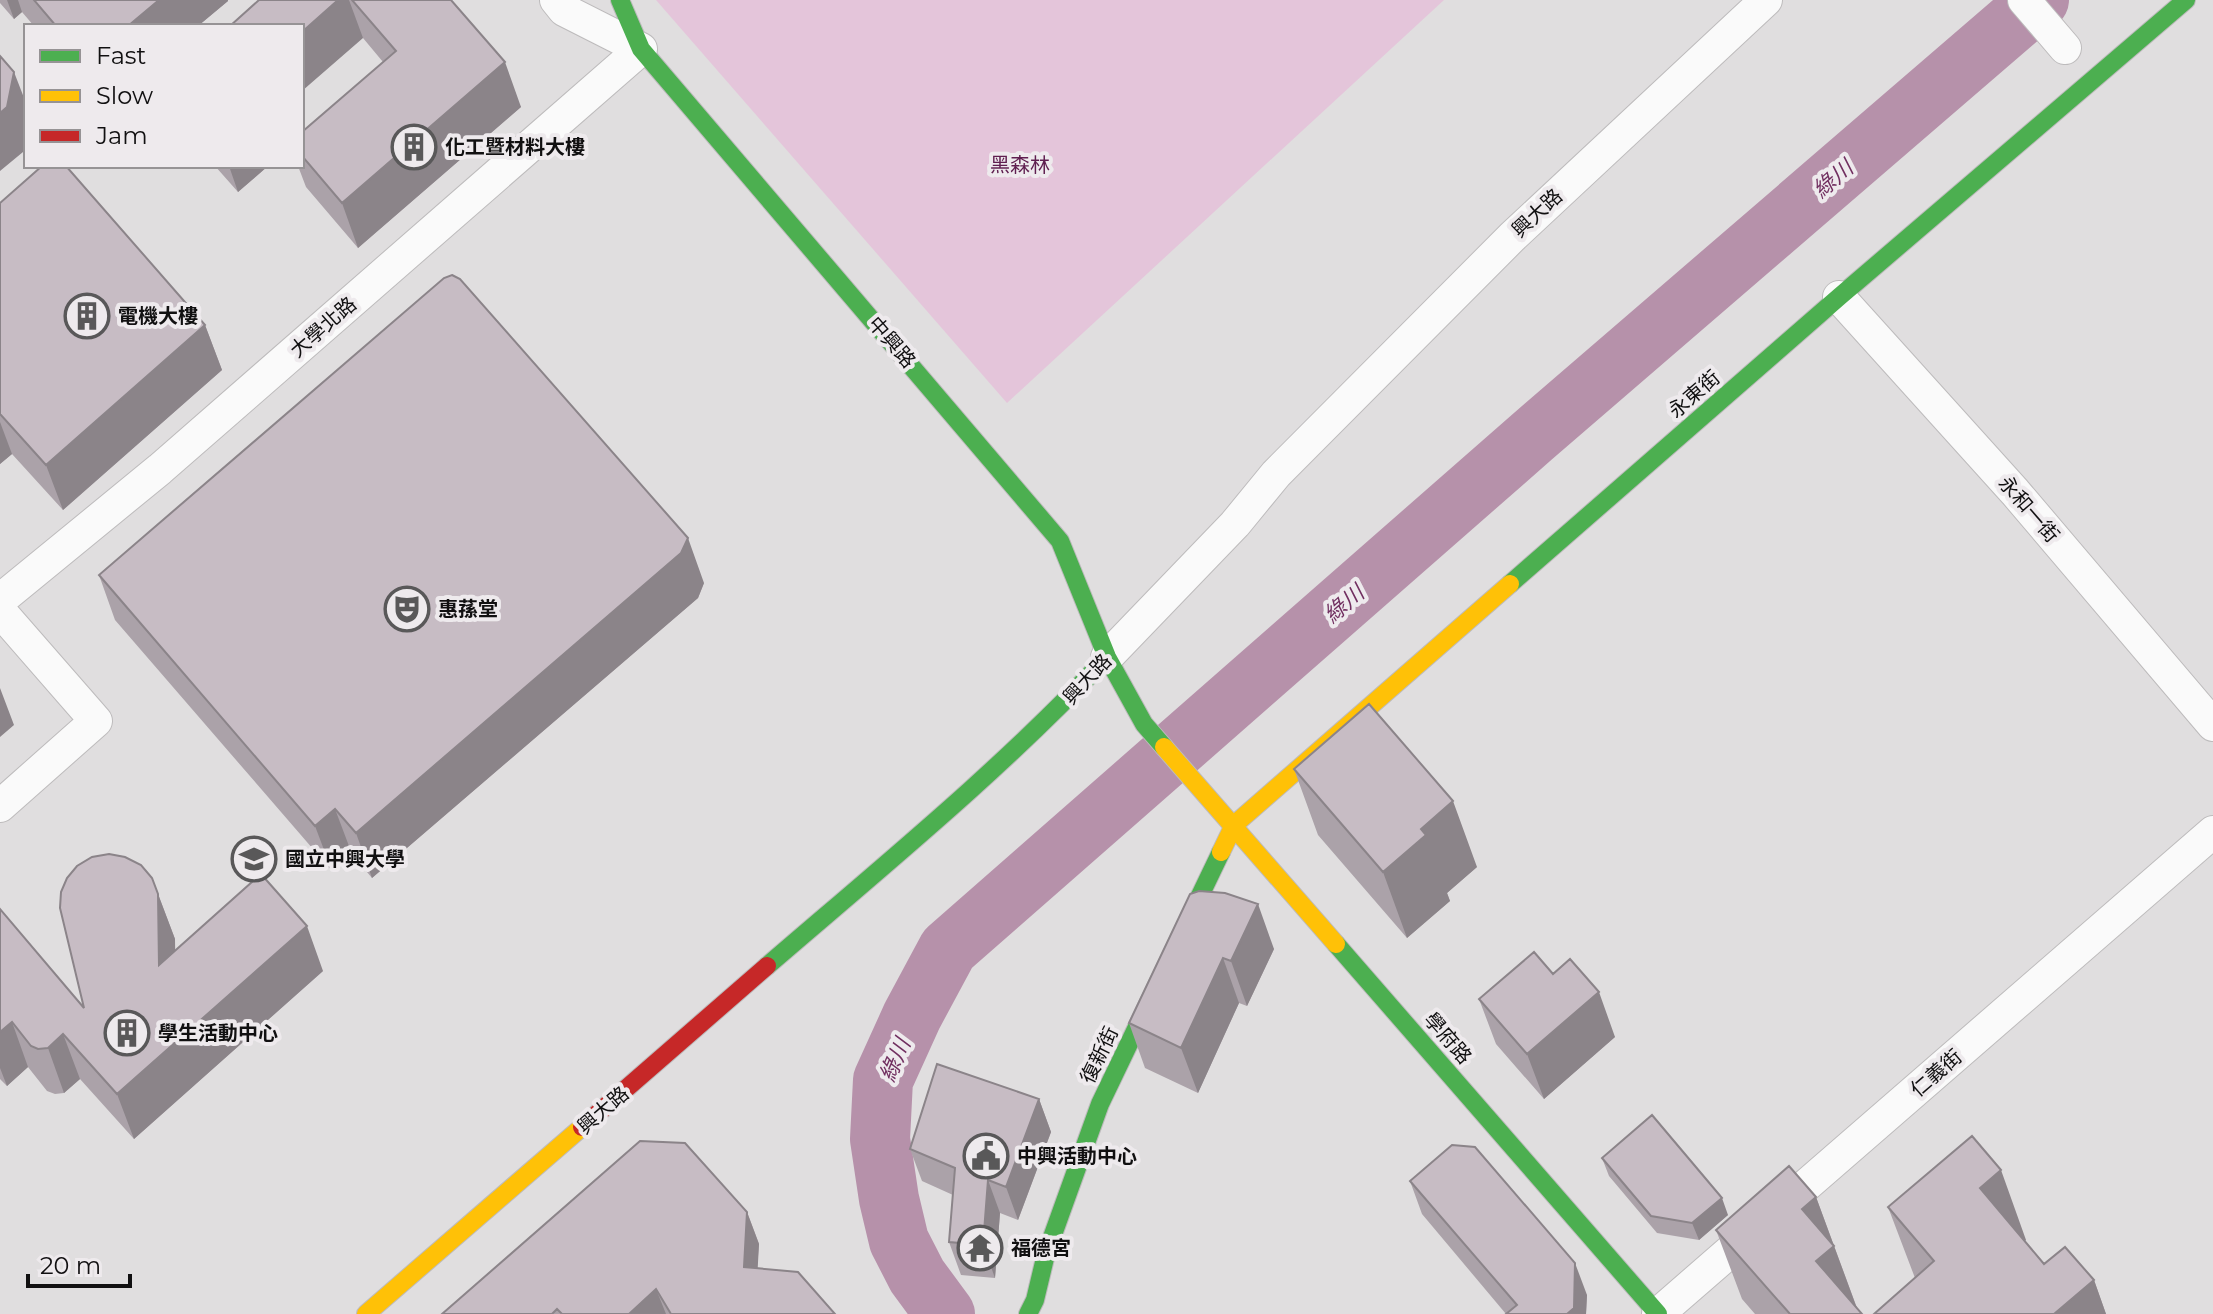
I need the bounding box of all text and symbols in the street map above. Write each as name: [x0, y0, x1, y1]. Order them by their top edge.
legend: [24, 24, 304, 168]
text: Fast: [96, 41, 147, 70]
text: Slow: [96, 81, 153, 110]
text: Jam: [95, 121, 148, 150]
building icon: 化工暨材料大樓: [390, 123, 438, 171]
place label: 化工暨材料大樓: [445, 135, 585, 159]
park label: 黑森林: [990, 153, 1050, 177]
water label: 綠川: [1808, 153, 1860, 204]
street label: 興大路: [1507, 184, 1567, 242]
building icon: 電機大樓: [63, 292, 111, 340]
street label: 大學北路: [285, 292, 361, 362]
place label: 電機大樓: [118, 304, 198, 328]
street label: 中興路: [863, 311, 921, 373]
street label: 永東街: [1663, 365, 1725, 423]
street label: 永和一街: [1994, 471, 2064, 547]
water label: 綠川: [1319, 578, 1371, 629]
theatre icon: 惠蓀堂: [383, 585, 431, 633]
place label: 惠蓀堂: [438, 597, 498, 621]
street label: 興大路: [1058, 649, 1116, 709]
school or university icon: 國立中興大學: [230, 835, 278, 883]
place label: 國立中興大學: [285, 847, 405, 871]
street label: 學府路: [1419, 1007, 1477, 1069]
building icon: 學生活動中心: [103, 1009, 151, 1057]
place label: 學生活動中心: [158, 1021, 278, 1045]
street label: 復新街: [1075, 1023, 1123, 1087]
water label: 綠川: [874, 1033, 917, 1086]
street label: 仁義街: [1905, 1044, 1967, 1102]
street label: 興大路: [572, 1081, 634, 1139]
public building icon: 中興活動中心: [962, 1132, 1010, 1180]
place label: 中興活動中心: [1017, 1144, 1137, 1168]
temple icon: 福德宮: [956, 1224, 1004, 1272]
place label: 福德宮: [1011, 1236, 1071, 1260]
scale bar: [28, 1238, 130, 1288]
text: 20 m: [40, 1251, 101, 1280]

